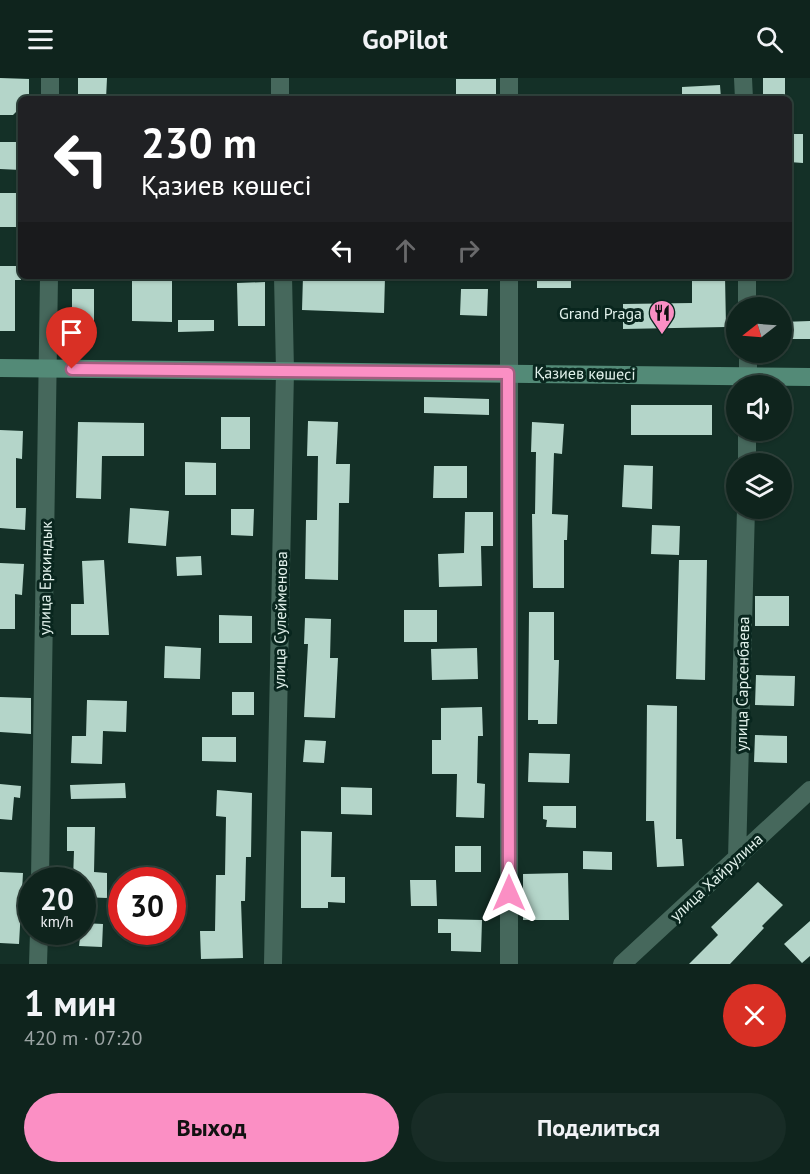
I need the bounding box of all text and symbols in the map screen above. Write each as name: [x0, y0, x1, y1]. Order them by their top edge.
text: GoPilot: [362, 22, 448, 56]
icon: menu: [24, 23, 57, 56]
icon: search: [753, 23, 786, 56]
text: 230 m: [141, 115, 257, 170]
icon: left: [42, 120, 120, 198]
text: Қазиев көшесі: [141, 168, 312, 202]
icon: left: [326, 234, 359, 267]
icon: ahead: [389, 234, 422, 267]
icon: right: [452, 234, 485, 267]
north arrow: [726, 297, 792, 363]
map controls: [726, 297, 792, 519]
restaurant icon: Grand Praga: [647, 298, 677, 336]
place label: Grand Praga: [559, 303, 642, 323]
pin: [46, 307, 97, 369]
icon: arrive: [55, 316, 88, 349]
street label: Қазиев көшесі: [534, 362, 636, 384]
button: sound: [726, 375, 792, 441]
button: layers: [726, 453, 792, 519]
street label: улица Еркиндык: [34, 520, 56, 635]
street label: улица Сулейменова: [269, 551, 291, 689]
street label: улица Сарсенбаева: [731, 616, 753, 752]
street label: улица Хайрулина: [665, 829, 767, 925]
position arrow: [477, 861, 541, 925]
speed limit sign: 30: [108, 867, 186, 945]
text: 20: [40, 879, 74, 918]
text: km/h: [41, 912, 73, 931]
text: 1 мин: [24, 979, 116, 1026]
button: close: [723, 984, 786, 1047]
text: 420 m · 07:20: [24, 1025, 142, 1051]
button: Выход: [24, 1093, 399, 1162]
button: Поделиться: [411, 1093, 786, 1162]

